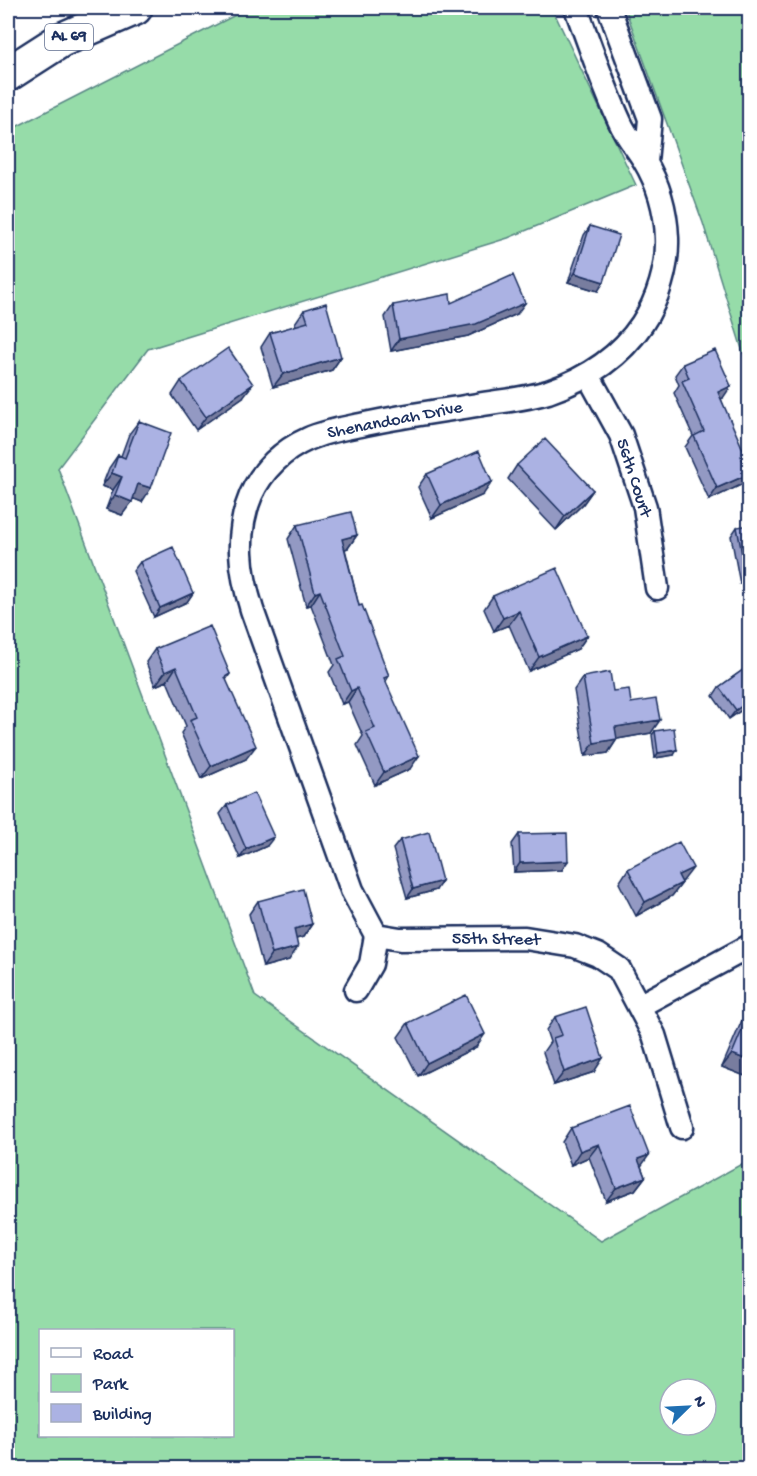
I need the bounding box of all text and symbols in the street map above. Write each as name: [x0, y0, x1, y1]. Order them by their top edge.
road number: AL 69: [45, 24, 93, 50]
street label: Shenandoah Drive: [326, 397, 465, 444]
street label: 56th Court: [610, 436, 656, 521]
street label: 55th Street: [452, 929, 542, 951]
legend: [39, 1329, 234, 1437]
text: Road: [93, 1345, 134, 1366]
text: Park: [92, 1375, 129, 1396]
north arrow: [658, 1377, 718, 1437]
text: N: [688, 1394, 710, 1411]
text: Building: [92, 1405, 152, 1426]

